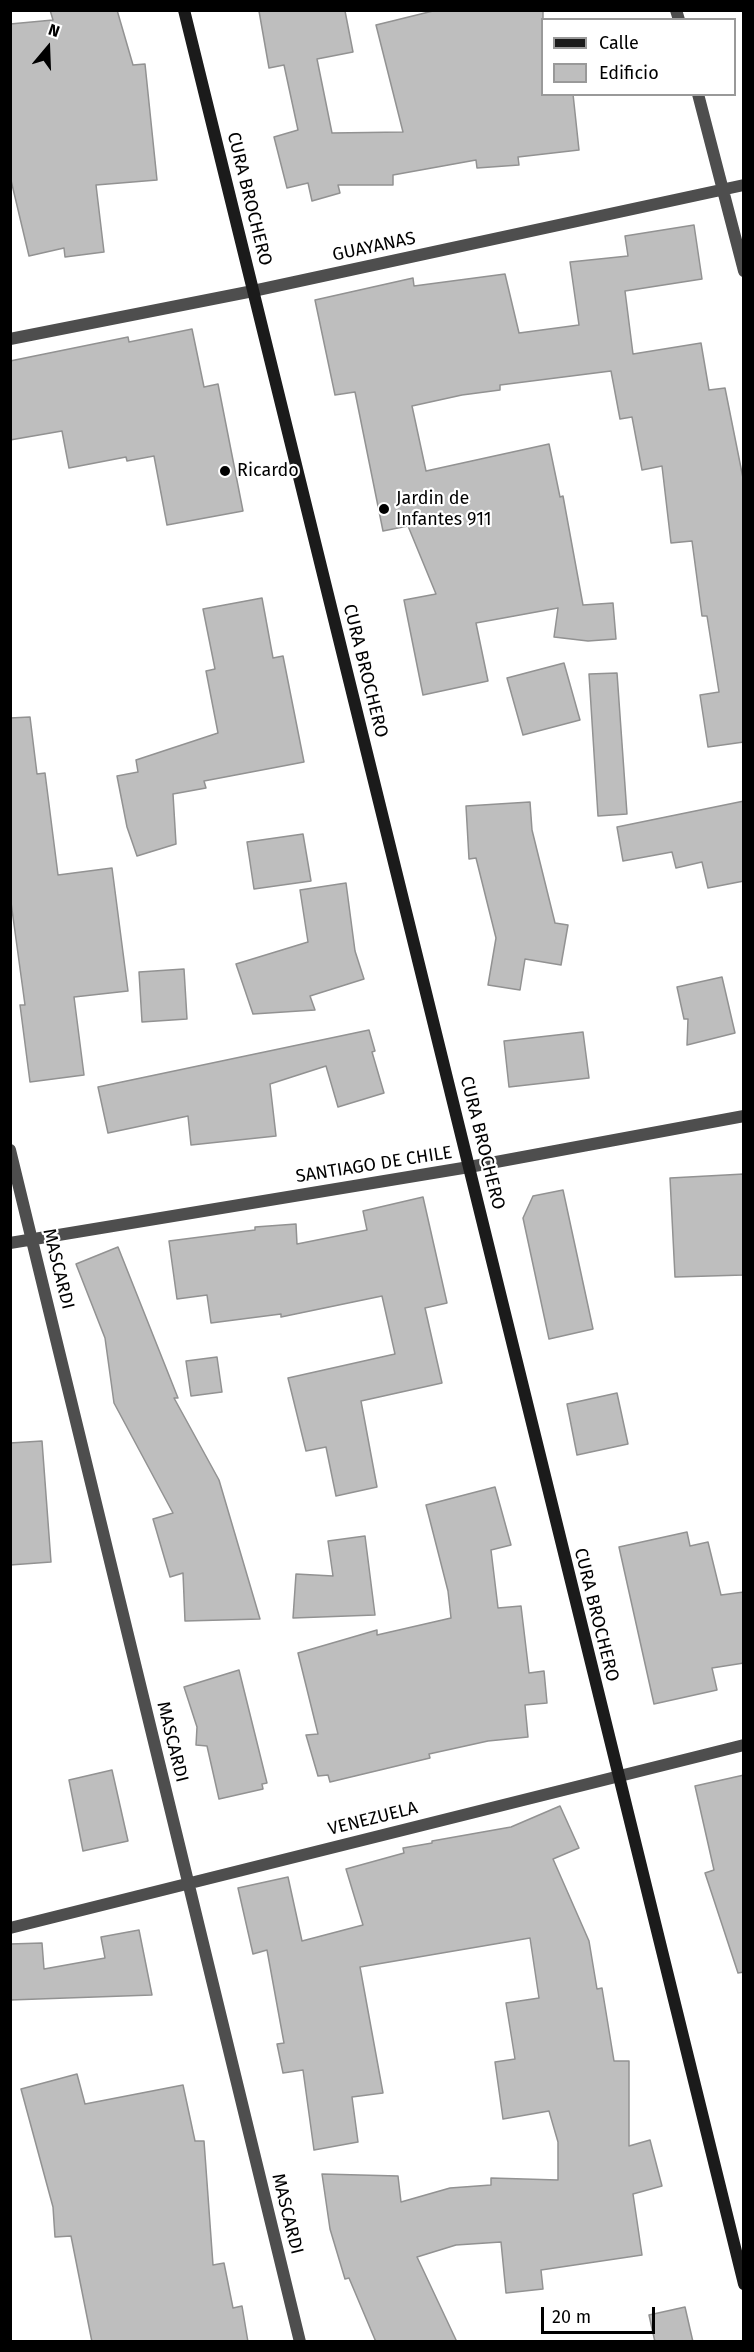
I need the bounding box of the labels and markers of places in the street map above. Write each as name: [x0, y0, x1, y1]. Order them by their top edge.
place label: Ricardo: [237, 460, 299, 482]
marker: Ricardo: [218, 464, 232, 478]
place label: Jardin de Infantes 911: [396, 488, 491, 530]
marker: Jardin de Infantes 911: [377, 502, 391, 516]

